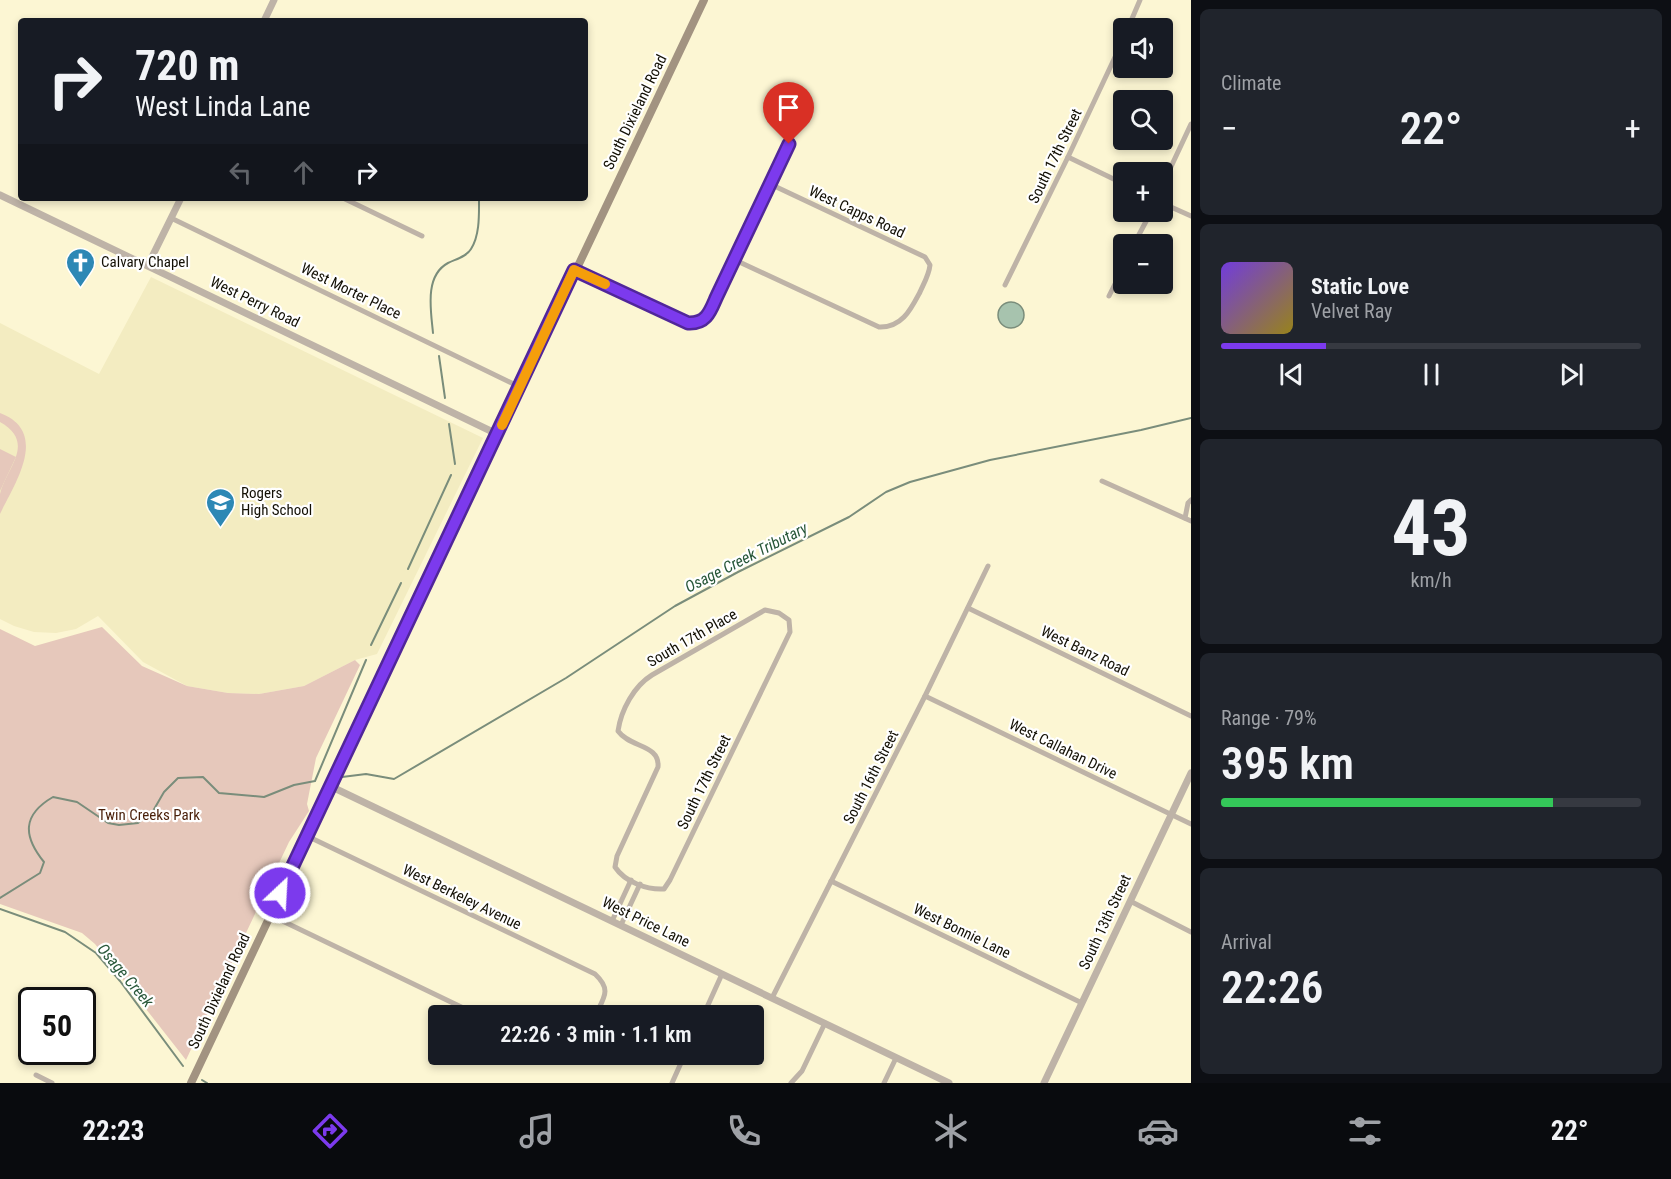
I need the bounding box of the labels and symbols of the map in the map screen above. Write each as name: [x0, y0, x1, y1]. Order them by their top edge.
street label: South Dixieland Road: [599, 52, 671, 172]
pin: [763, 82, 814, 144]
street label: South 17th Street: [1024, 106, 1086, 206]
street label: West Capps Road: [806, 182, 908, 242]
church icon: Calvary Chapel: [64, 246, 96, 288]
place label: Calvary Chapel: [101, 253, 189, 271]
street label: West Morter Place: [298, 259, 404, 323]
street label: West Perry Road: [207, 273, 303, 331]
place label: Rogers High School: [241, 484, 312, 519]
school or university icon: Rogers High School: [204, 486, 236, 528]
water label: Osage Creek Tributary: [682, 518, 811, 597]
street label: South 17th Place: [644, 605, 740, 671]
street label: West Banz Road: [1038, 622, 1132, 680]
street label: West Callahan Drive: [1006, 715, 1120, 783]
street label: South 16th Street: [840, 727, 902, 827]
street label: South 17th Street: [673, 732, 735, 832]
park label: Twin Creeks Park: [98, 806, 200, 824]
street label: West Berkeley Avenue: [400, 860, 524, 934]
position arrow: [248, 861, 312, 925]
street label: South 13th Street: [1075, 872, 1135, 972]
street label: West Price Lane: [599, 893, 693, 951]
street label: West Bonnie Lane: [911, 900, 1013, 962]
street label: South Dixieland Road: [184, 930, 254, 1052]
water label: Osage Creek: [93, 940, 158, 1012]
speed limit sign: 50: [18, 987, 96, 1065]

